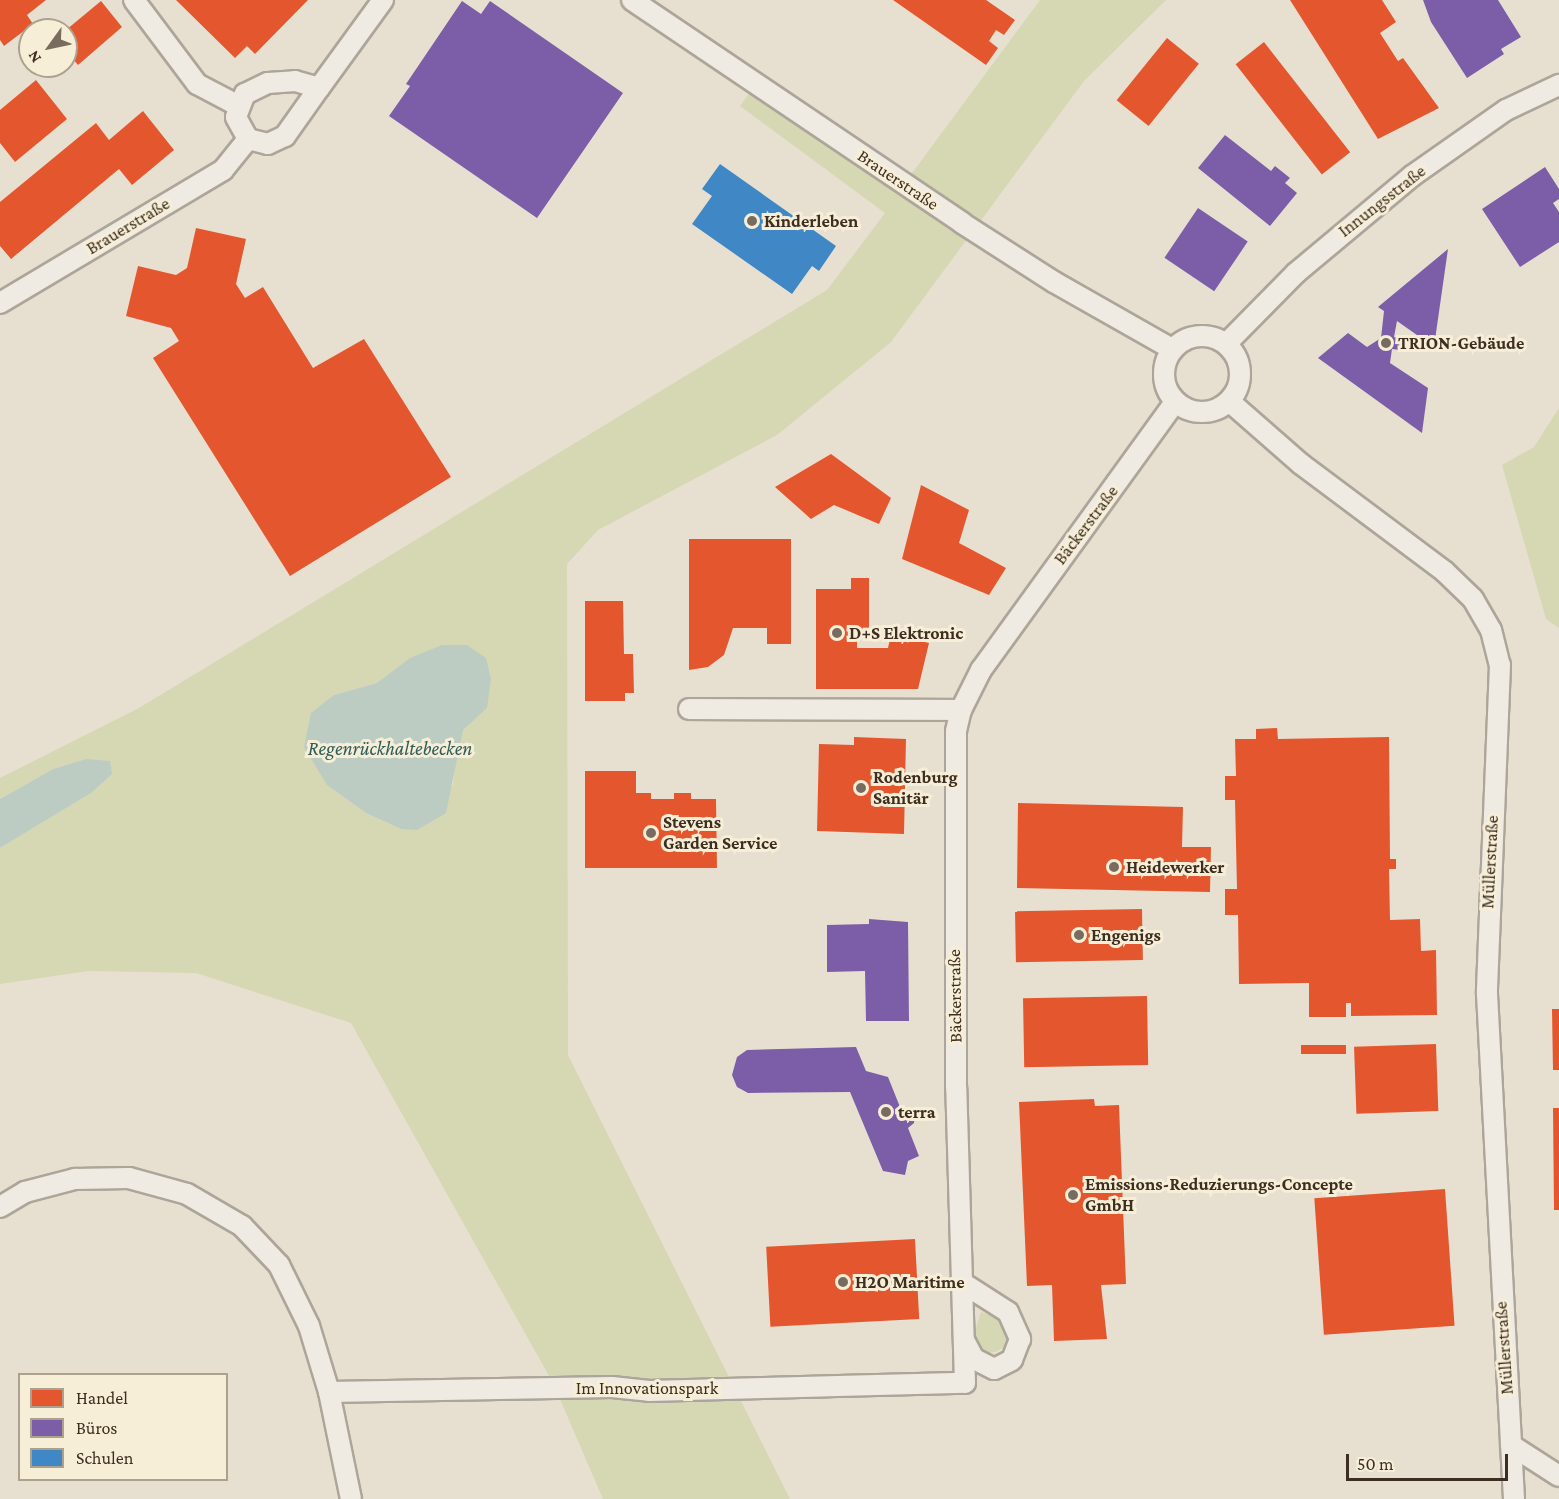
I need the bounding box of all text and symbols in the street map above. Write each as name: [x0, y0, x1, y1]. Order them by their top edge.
north arrow: [18, 18, 78, 78]
text: N: [24, 48, 44, 66]
street label: Brauerstraße: [853, 145, 943, 215]
street label: Innungsstraße: [1334, 160, 1430, 242]
street label: Brauerstraße: [82, 193, 174, 259]
place label: Kinderleben: [764, 210, 858, 232]
marker: Kinderleben: [745, 214, 759, 228]
place label: TRION-Gebäude: [1398, 332, 1524, 354]
marker: TRION-Gebäude: [1379, 336, 1393, 350]
street label: Bäckerstraße: [1049, 481, 1123, 569]
place label: D+S Elektronic: [849, 622, 963, 644]
marker: D+S Elektronic: [830, 626, 844, 640]
water label: Regenrückhaltebecken: [308, 736, 472, 760]
place label: Rodenburg Sanitär: [873, 767, 958, 810]
marker: Rodenburg Sanitär: [854, 781, 868, 795]
place label: Stevens Garden Service: [663, 812, 777, 854]
street label: Müllerstraße: [1477, 815, 1503, 909]
marker: Stevens Garden Service: [644, 826, 658, 840]
place label: Heidewerker: [1126, 856, 1225, 878]
marker: Heidewerker: [1107, 860, 1121, 874]
place label: Engenigs: [1091, 924, 1161, 946]
marker: Engenigs: [1072, 928, 1086, 942]
street label: Bäckerstraße: [943, 949, 967, 1043]
place label: terra: [898, 1101, 935, 1123]
marker: terra: [879, 1105, 893, 1119]
place label: Emissions-Reduzierungs-Concepte GmbH: [1085, 1174, 1353, 1216]
marker: Emissions-Reduzierungs-Concepte GmbH: [1066, 1188, 1080, 1202]
place label: H2O Maritime: [855, 1271, 965, 1293]
marker: H2O Maritime: [836, 1275, 850, 1289]
street label: Müllerstraße: [1490, 1301, 1518, 1395]
legend: [18, 1373, 228, 1481]
street label: Im Innovationspark: [576, 1377, 718, 1399]
text: Handel: [76, 1388, 128, 1408]
text: Büros: [76, 1418, 117, 1438]
scale bar: [1349, 1442, 1511, 1480]
text: Schulen: [76, 1448, 133, 1468]
text: 50 m: [1357, 1454, 1394, 1474]

